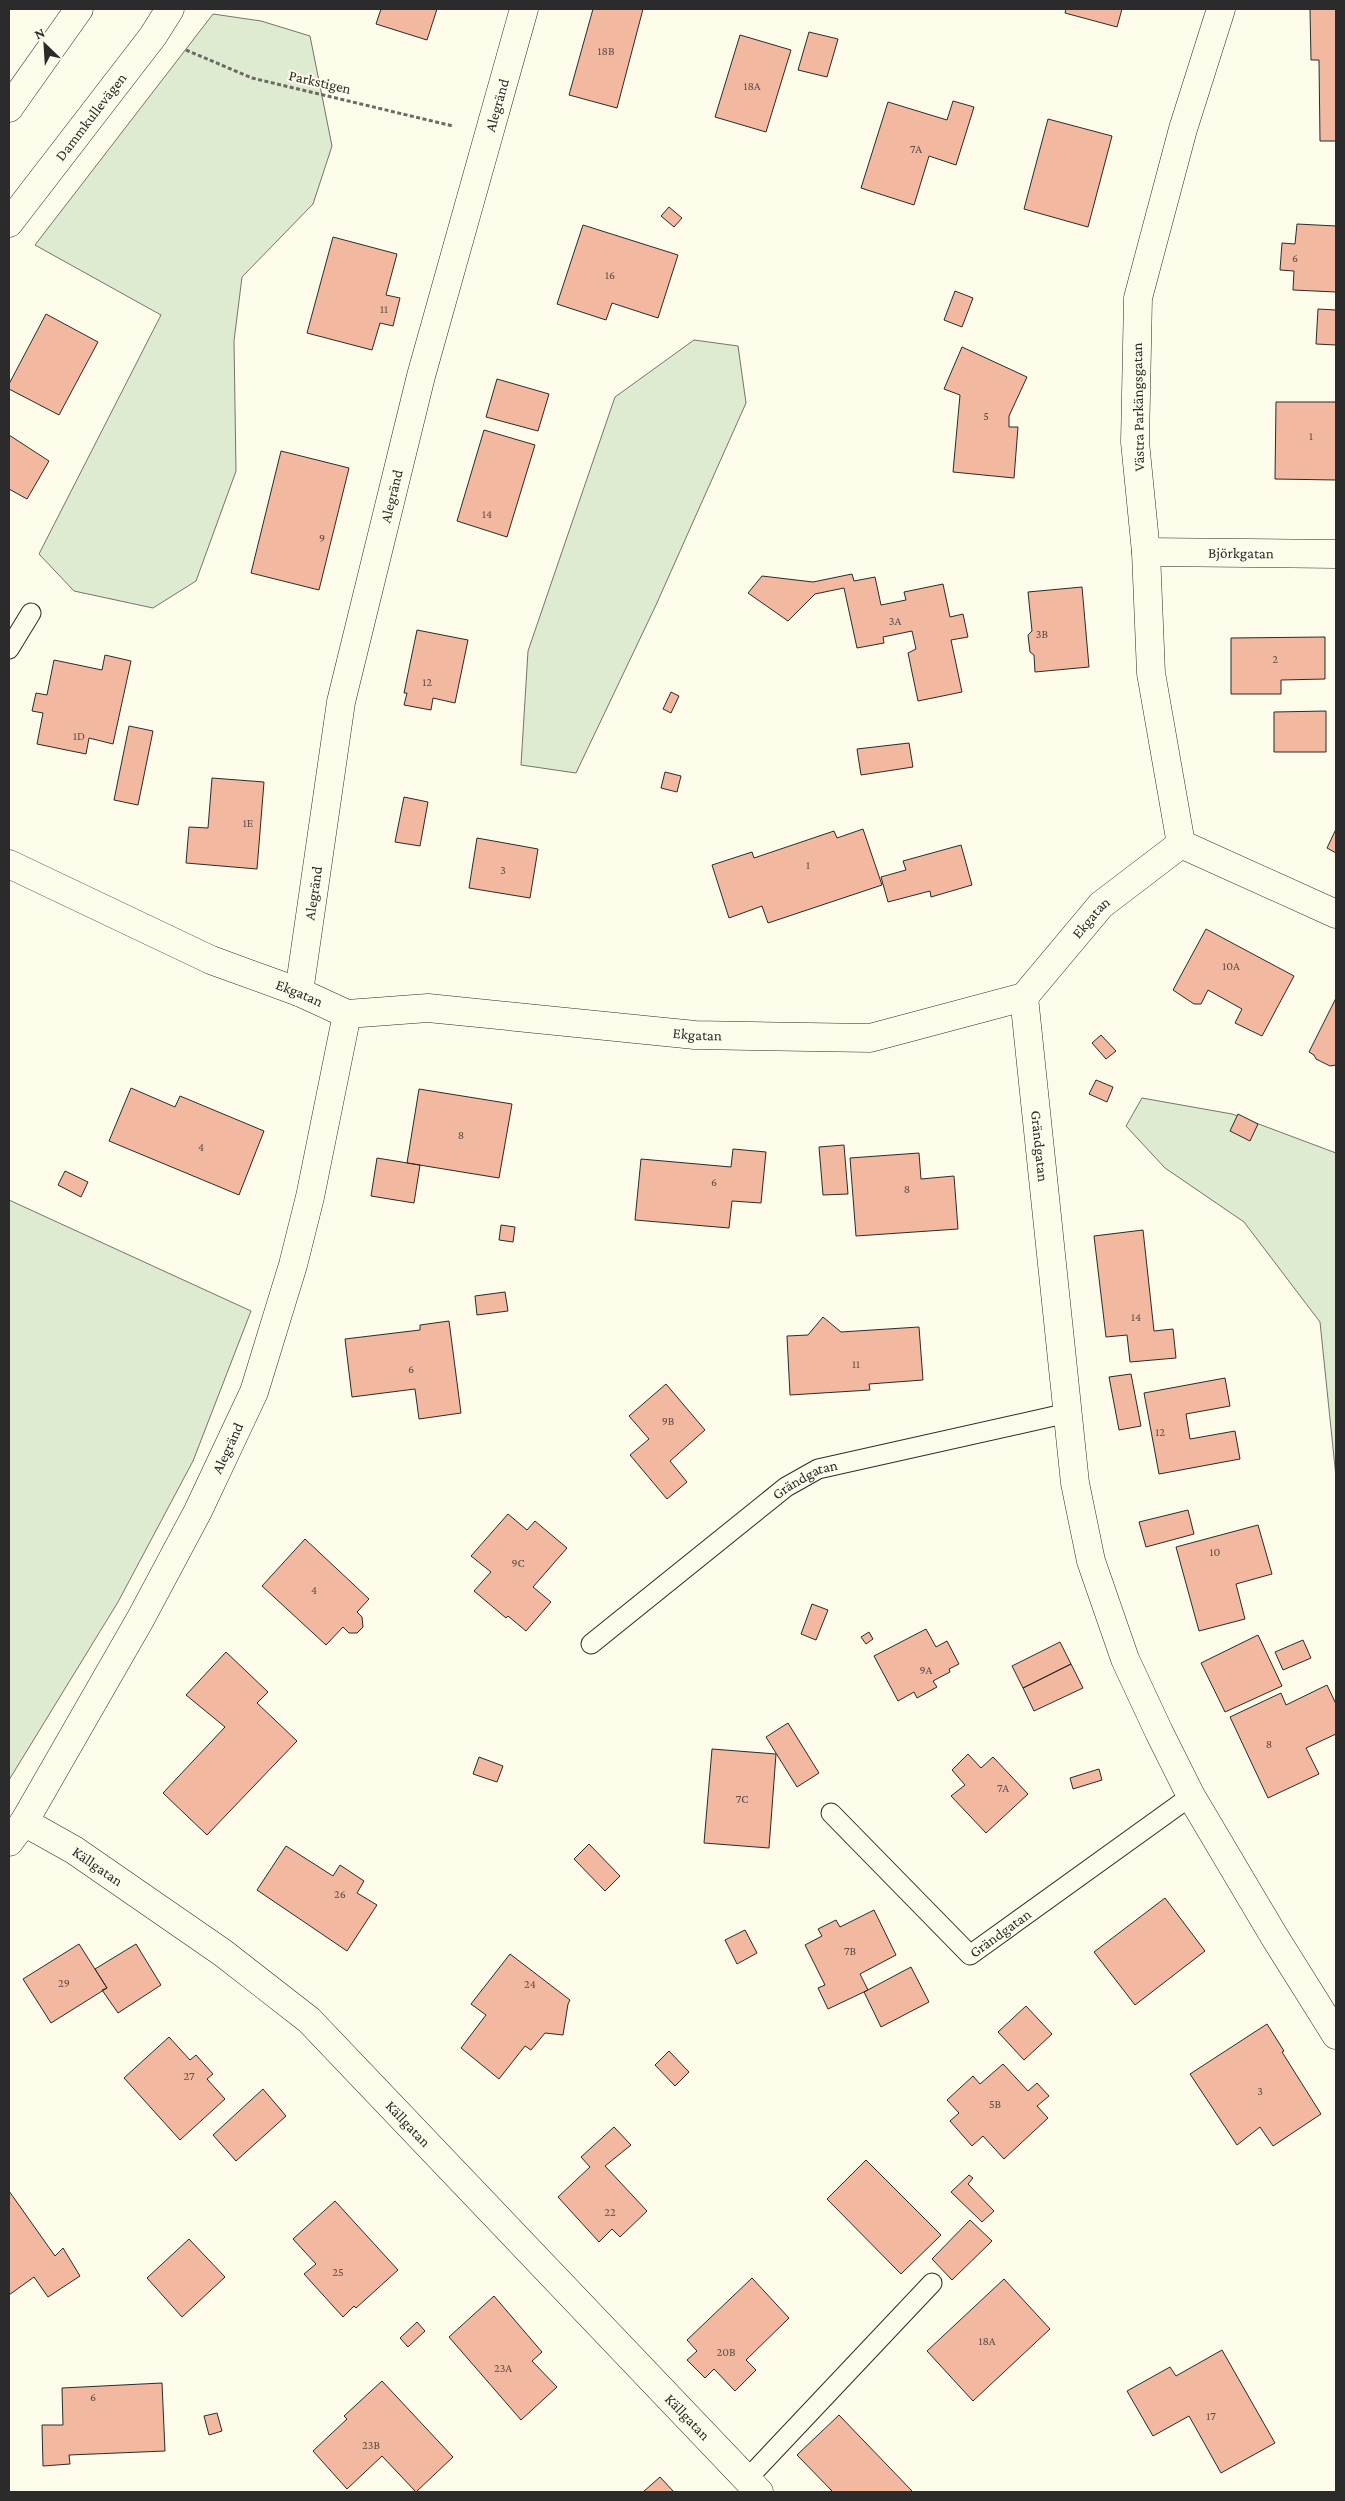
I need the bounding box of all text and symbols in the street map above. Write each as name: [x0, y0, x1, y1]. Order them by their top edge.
north arrow: [20, 20, 70, 70]
text: N: [32, 24, 48, 42]
house number: 18B: [597, 44, 615, 58]
street label: Parkstigen: [287, 67, 353, 98]
street label: Dammkullevägen: [52, 70, 129, 164]
street label: Alegränd: [482, 77, 512, 133]
house number: 18A: [743, 79, 761, 93]
house number: 7A: [910, 142, 922, 156]
house number: 6: [1292, 251, 1298, 265]
house number: 16: [605, 268, 615, 282]
house number: 11: [380, 302, 388, 316]
street label: Västra Parkängsgatan: [1129, 342, 1148, 472]
house number: 5: [983, 409, 989, 423]
house number: 1: [1309, 429, 1313, 443]
street label: Alegränd: [377, 468, 406, 524]
house number: 14: [482, 507, 492, 521]
house number: 9: [319, 531, 325, 545]
street label: Björkgatan: [1208, 545, 1274, 562]
house number: 3A: [889, 614, 901, 628]
house number: 3B: [1036, 627, 1049, 641]
house number: 2: [1272, 652, 1278, 666]
house number: 12: [422, 675, 432, 689]
house number: 1D: [73, 729, 85, 743]
house number: 1E: [243, 816, 254, 830]
house number: 1: [806, 858, 810, 872]
house number: 3: [500, 863, 506, 877]
street label: Alegränd: [302, 865, 325, 921]
street label: Ekgatan: [1069, 893, 1113, 941]
house number: 10A: [1222, 959, 1240, 973]
street label: Ekgatan: [274, 976, 325, 1010]
street label: Ekgatan: [672, 1025, 722, 1044]
street label: Grändgatan: [1028, 1110, 1051, 1183]
house number: 8: [458, 1128, 464, 1142]
house number: 4: [198, 1140, 204, 1154]
house number: 6: [711, 1175, 717, 1189]
house number: 8: [904, 1182, 910, 1196]
house number: 14: [1131, 1310, 1141, 1324]
house number: 11: [852, 1357, 860, 1371]
house number: 6: [408, 1362, 414, 1376]
house number: 9B: [662, 1414, 675, 1428]
street label: Alegränd: [209, 1420, 246, 1476]
house number: 12: [1155, 1425, 1165, 1439]
street label: Grändgatan: [769, 1457, 839, 1503]
house number: 10: [1210, 1545, 1221, 1559]
house number: 9C: [511, 1556, 525, 1570]
house number: 4: [311, 1583, 317, 1597]
house number: 9A: [920, 1663, 933, 1677]
house number: 8: [1266, 1737, 1272, 1751]
house number: 7A: [997, 1781, 1009, 1795]
house number: 7C: [736, 1792, 748, 1806]
street label: Källgatan: [69, 1843, 126, 1889]
house number: 26: [334, 1887, 346, 1901]
street label: Grändgatan: [967, 1906, 1034, 1961]
house number: 7B: [844, 1944, 856, 1958]
house number: 29: [58, 1976, 70, 1990]
house number: 24: [524, 1977, 536, 1991]
house number: 27: [183, 2069, 195, 2083]
house number: 3: [1257, 2084, 1263, 2098]
house number: 5B: [989, 2097, 1002, 2111]
street label: Källgatan: [382, 2098, 434, 2150]
house number: 22: [604, 2205, 616, 2219]
house number: 25: [332, 2265, 344, 2279]
house number: 18A: [978, 2334, 996, 2348]
house number: 20B: [716, 2345, 736, 2359]
house number: 23A: [494, 2361, 512, 2375]
house number: 6: [90, 2390, 96, 2404]
street label: Källgatan: [662, 2391, 713, 2443]
house number: 17: [1206, 2409, 1216, 2423]
house number: 23B: [362, 2438, 380, 2452]

